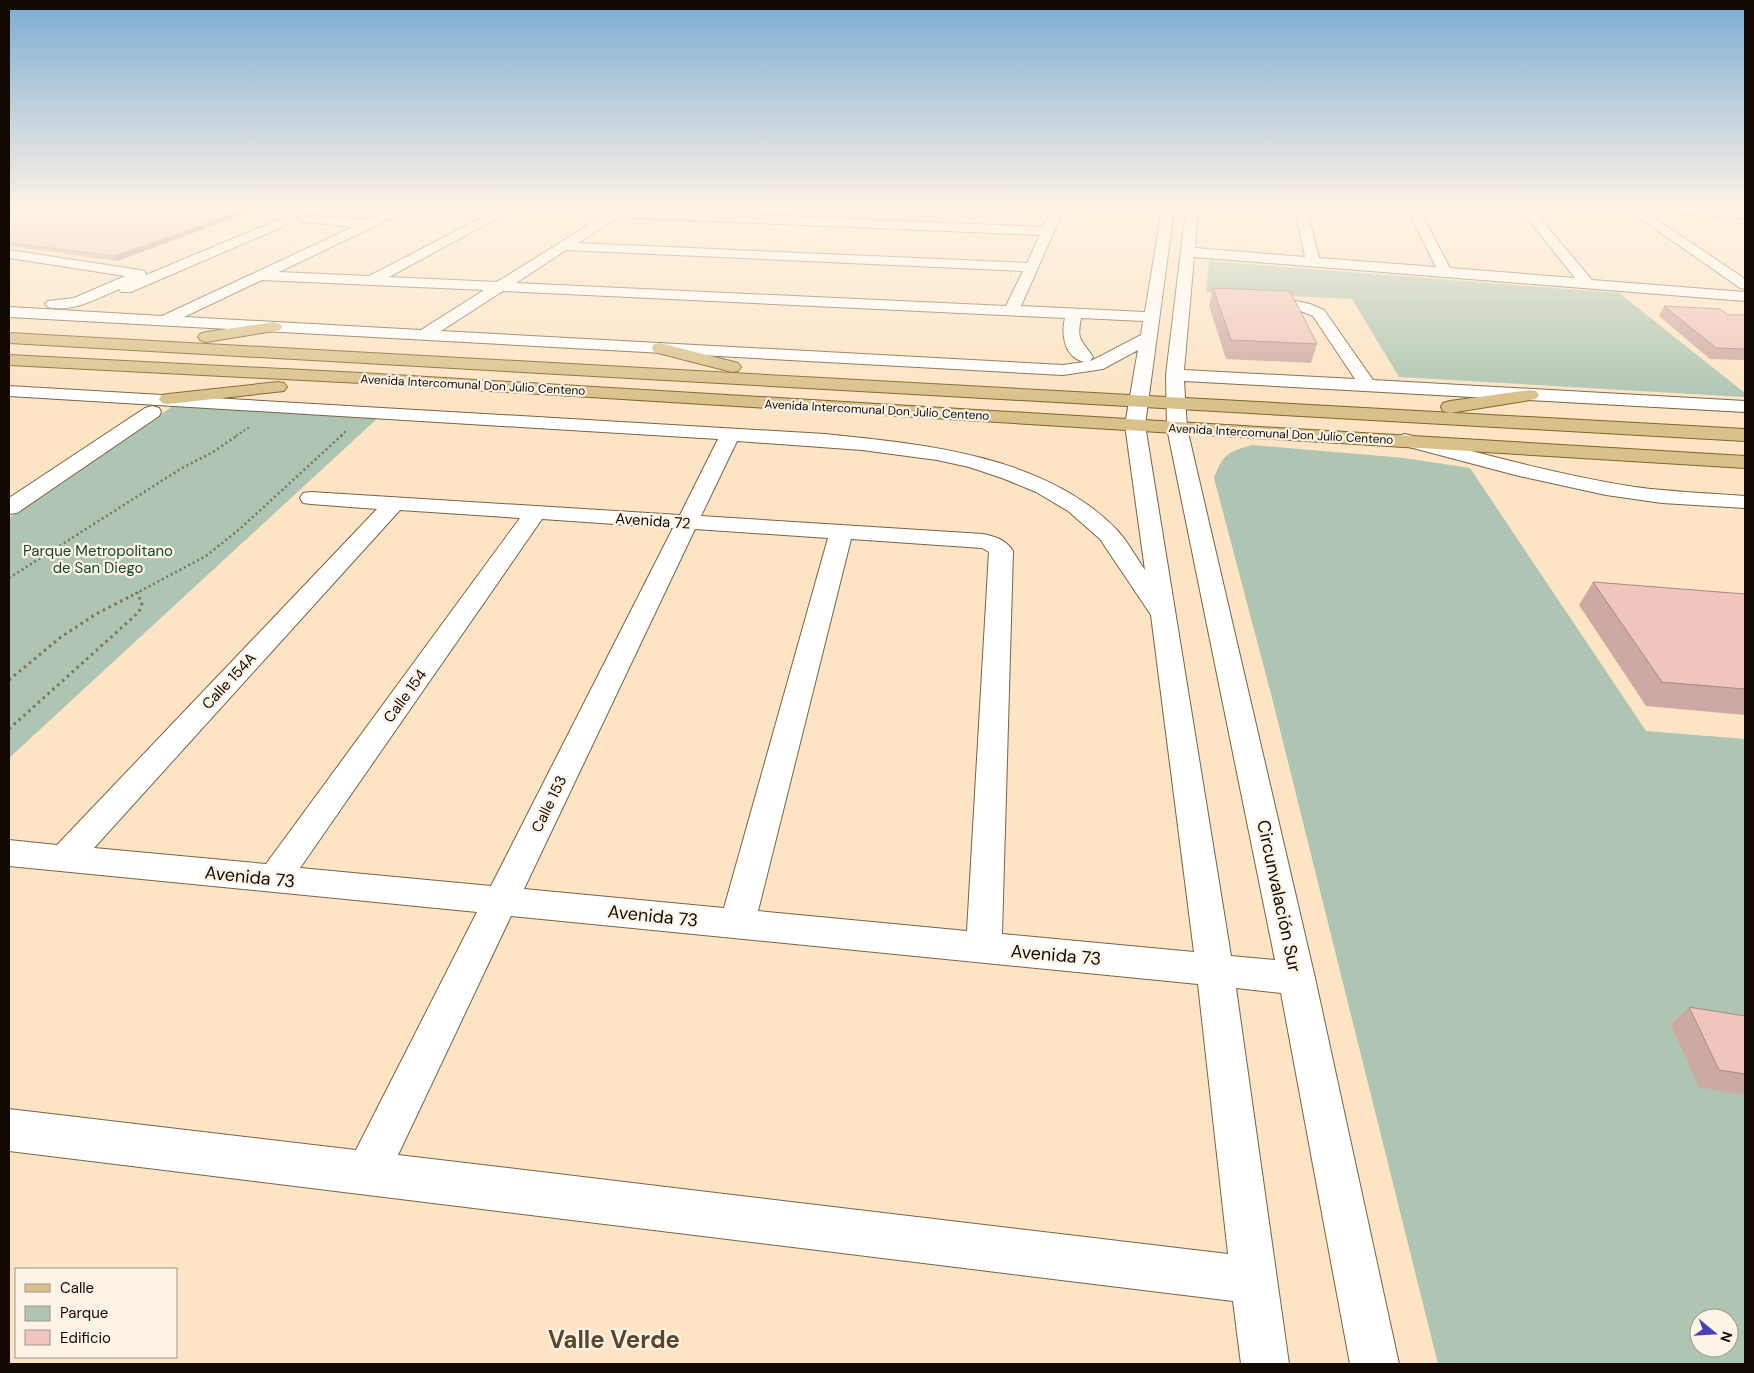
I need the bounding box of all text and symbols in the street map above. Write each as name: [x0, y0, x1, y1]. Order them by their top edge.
street label: Avenida Intercomunal Don Julio Centeno: [360, 371, 586, 399]
street label: Avenida Intercomunal Don Julio Centeno: [764, 396, 990, 424]
street label: Avenida Intercomunal Don Julio Centeno: [1168, 420, 1394, 448]
street label: Avenida 72: [615, 508, 691, 534]
park label: Parque Metropolitano de San Diego: [23, 541, 173, 578]
street label: Calle 154A: [197, 648, 261, 714]
street label: Calle 154: [379, 665, 431, 727]
street label: Calle 153: [527, 772, 571, 836]
street label: Circunvalación Sur: [1251, 818, 1307, 975]
street label: Avenida 73: [204, 860, 296, 894]
street label: Avenida 73: [607, 899, 699, 933]
street label: Avenida 73: [1010, 939, 1102, 971]
legend: [15, 1268, 178, 1358]
text: Calle: [60, 1278, 94, 1298]
text: Parque: [60, 1303, 108, 1323]
north arrow: [1689, 1308, 1739, 1358]
district label: Valle Verde: [548, 1324, 680, 1355]
text: Edificio: [60, 1328, 111, 1348]
text: N: [1716, 1329, 1737, 1345]

